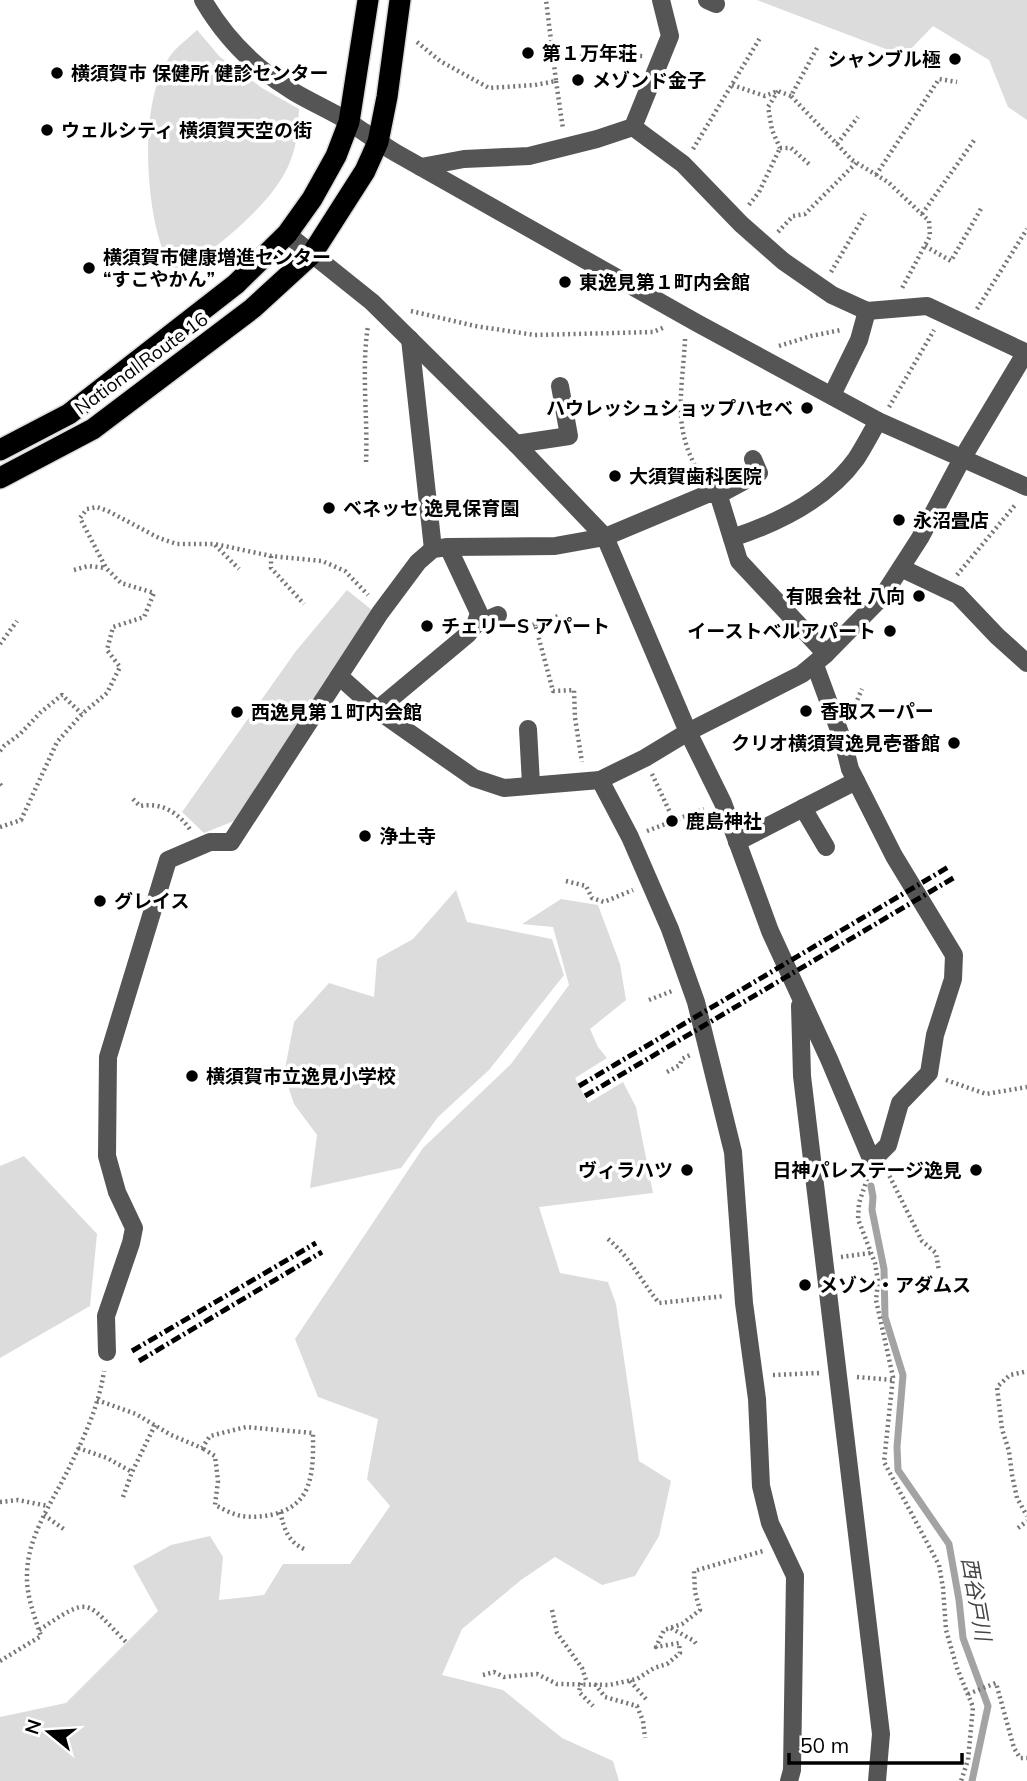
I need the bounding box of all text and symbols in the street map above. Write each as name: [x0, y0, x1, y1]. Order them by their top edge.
place label: 第１万年荘: [542, 41, 637, 65]
marker: 第１万年荘: [520, 45, 536, 61]
place label: シャンブル極: [828, 47, 941, 71]
marker: シャンブル極: [947, 51, 963, 67]
place label: 横須賀市 保健所 健診センター: [71, 61, 328, 85]
marker: 横須賀市 保健所 健診センター: [49, 65, 65, 81]
place label: メゾンド金子: [592, 68, 706, 92]
marker: メゾンド金子: [570, 72, 586, 88]
place label: ウェルシティ 横須賀天空の街: [61, 118, 312, 142]
marker: ウェルシティ 横須賀天空の街: [39, 122, 55, 138]
place label: 横須賀市健康増進センター “すこやかん”: [103, 245, 331, 291]
marker: 横須賀市健康増進センター “すこやかん”: [81, 260, 97, 276]
place label: 東逸見第１町内会館: [579, 270, 750, 294]
marker: 東逸見第１町内会館: [557, 274, 573, 290]
street label: National Route 16: [70, 307, 212, 419]
place label: ハウレッシュショップハセベ: [546, 396, 793, 420]
marker: ハウレッシュショップハセベ: [799, 400, 815, 416]
place label: 大須賀歯科医院: [629, 464, 762, 488]
marker: 大須賀歯科医院: [607, 468, 623, 484]
place label: ベネッセ 逸見保育園: [343, 496, 519, 520]
marker: ベネッセ 逸見保育園: [321, 500, 337, 516]
place label: 永沼畳店: [913, 508, 989, 532]
marker: 永沼畳店: [891, 512, 907, 528]
place label: 有限会社 八向: [786, 584, 905, 608]
marker: 有限会社 八向: [911, 588, 927, 604]
place label: チェリーS アパート: [441, 614, 610, 638]
marker: チェリーS アパート: [419, 618, 435, 634]
place label: イーストベルアパート: [687, 619, 876, 643]
marker: イーストベルアパート: [882, 623, 898, 639]
place label: 香取スーパー: [820, 699, 934, 723]
place label: 西逸見第１町内会館: [251, 700, 422, 724]
marker: 香取スーパー: [798, 703, 814, 719]
marker: 西逸見第１町内会館: [229, 704, 245, 720]
place label: クリオ横須賀逸見壱番館: [731, 731, 940, 755]
marker: クリオ横須賀逸見壱番館: [946, 735, 962, 751]
place label: 鹿島神社: [686, 809, 762, 833]
marker: 鹿島神社: [664, 813, 680, 829]
place label: 浄土寺: [379, 824, 436, 848]
marker: 浄土寺: [357, 828, 373, 844]
place label: グレイス: [114, 889, 189, 913]
marker: グレイス: [92, 893, 108, 909]
place label: 横須賀市立逸見小学校: [206, 1064, 396, 1088]
marker: 横須賀市立逸見小学校: [184, 1068, 200, 1084]
place label: ヴィラハツ: [578, 1158, 673, 1182]
place label: 日神パレステージ逸見: [772, 1158, 962, 1182]
marker: ヴィラハツ: [679, 1162, 695, 1178]
marker: 日神パレステージ逸見: [968, 1162, 984, 1178]
place label: メゾン・アダムス: [819, 1273, 971, 1297]
marker: メゾン・アダムス: [797, 1277, 813, 1293]
water label: 西谷戸川: [957, 1555, 997, 1644]
north arrow: [14, 1697, 84, 1767]
text: N: [19, 1716, 46, 1737]
scale bar: [789, 1722, 962, 1766]
text: 50 m: [800, 1732, 849, 1758]

